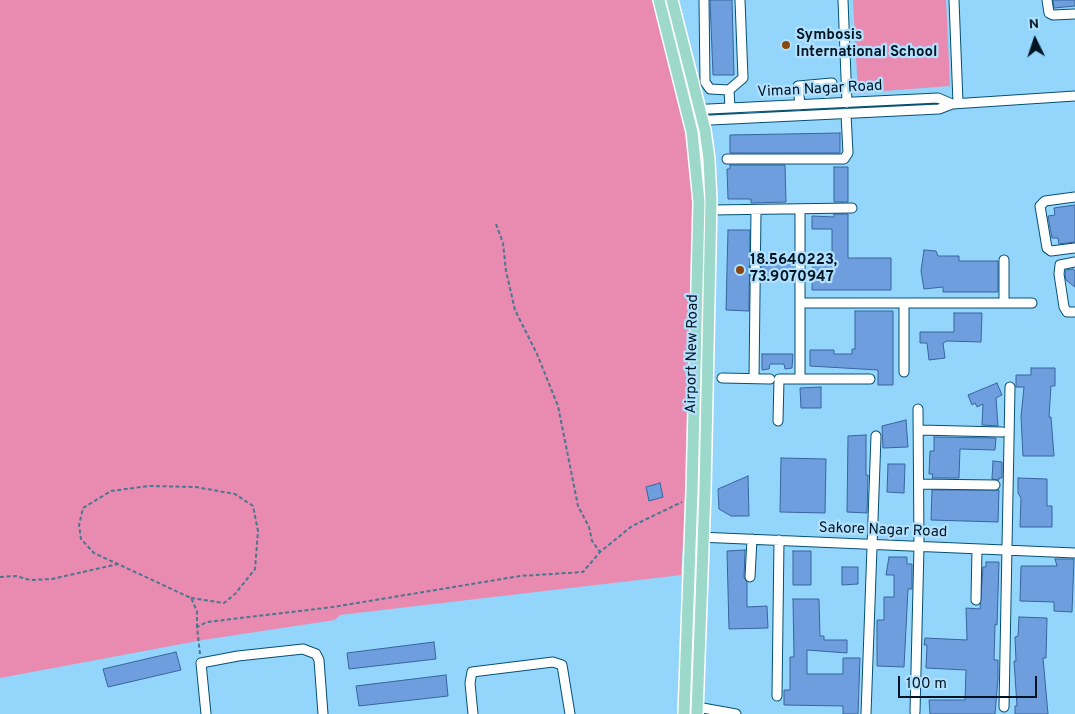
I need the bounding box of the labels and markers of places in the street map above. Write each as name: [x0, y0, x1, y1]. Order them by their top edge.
place label: Symbosis International School: [796, 27, 937, 62]
marker: Symbosis International School: [780, 39, 792, 51]
place label: 18.5640223, 73.9070947: [750, 252, 837, 287]
marker: 18.5640223, 73.9070947: [734, 264, 746, 276]

